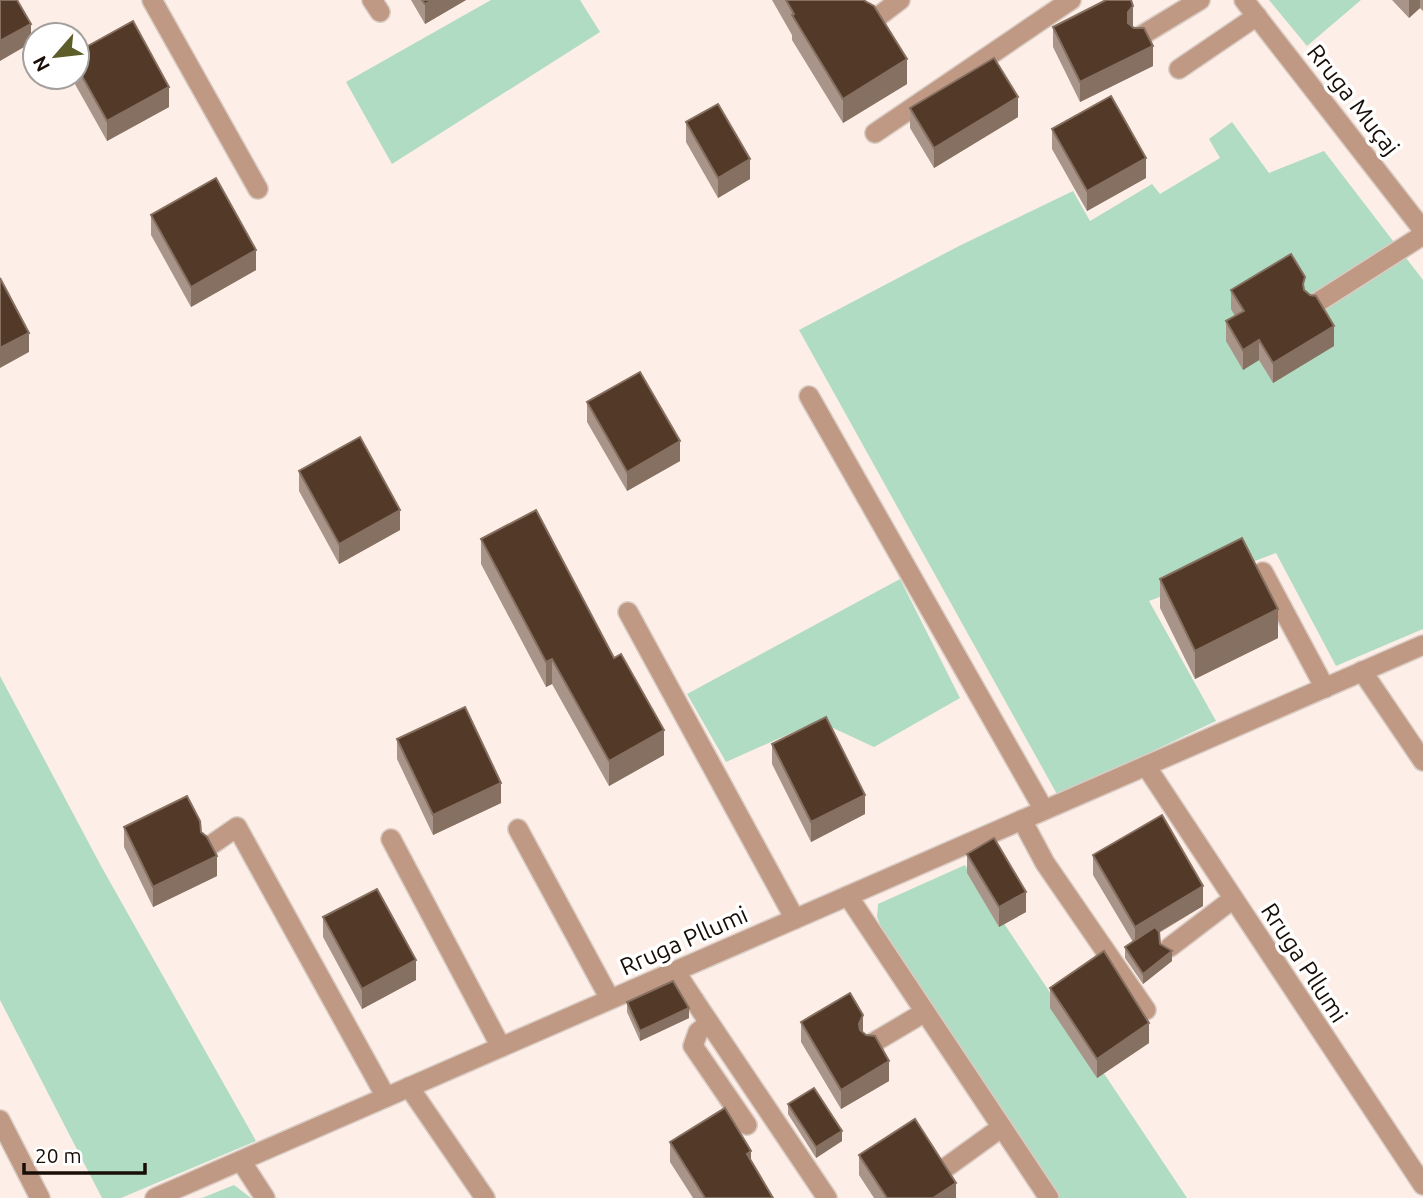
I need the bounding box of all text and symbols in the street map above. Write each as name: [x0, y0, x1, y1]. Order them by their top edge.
north arrow: [21, 21, 91, 91]
street label: Rruga Muçaj: [1302, 39, 1405, 160]
text: N: [28, 53, 54, 75]
street label: Rruga Pllumi: [1256, 898, 1353, 1027]
street label: Rruga Pllumi: [616, 900, 752, 981]
scale bar: [24, 1132, 145, 1176]
text: 20 m: [35, 1143, 82, 1167]

